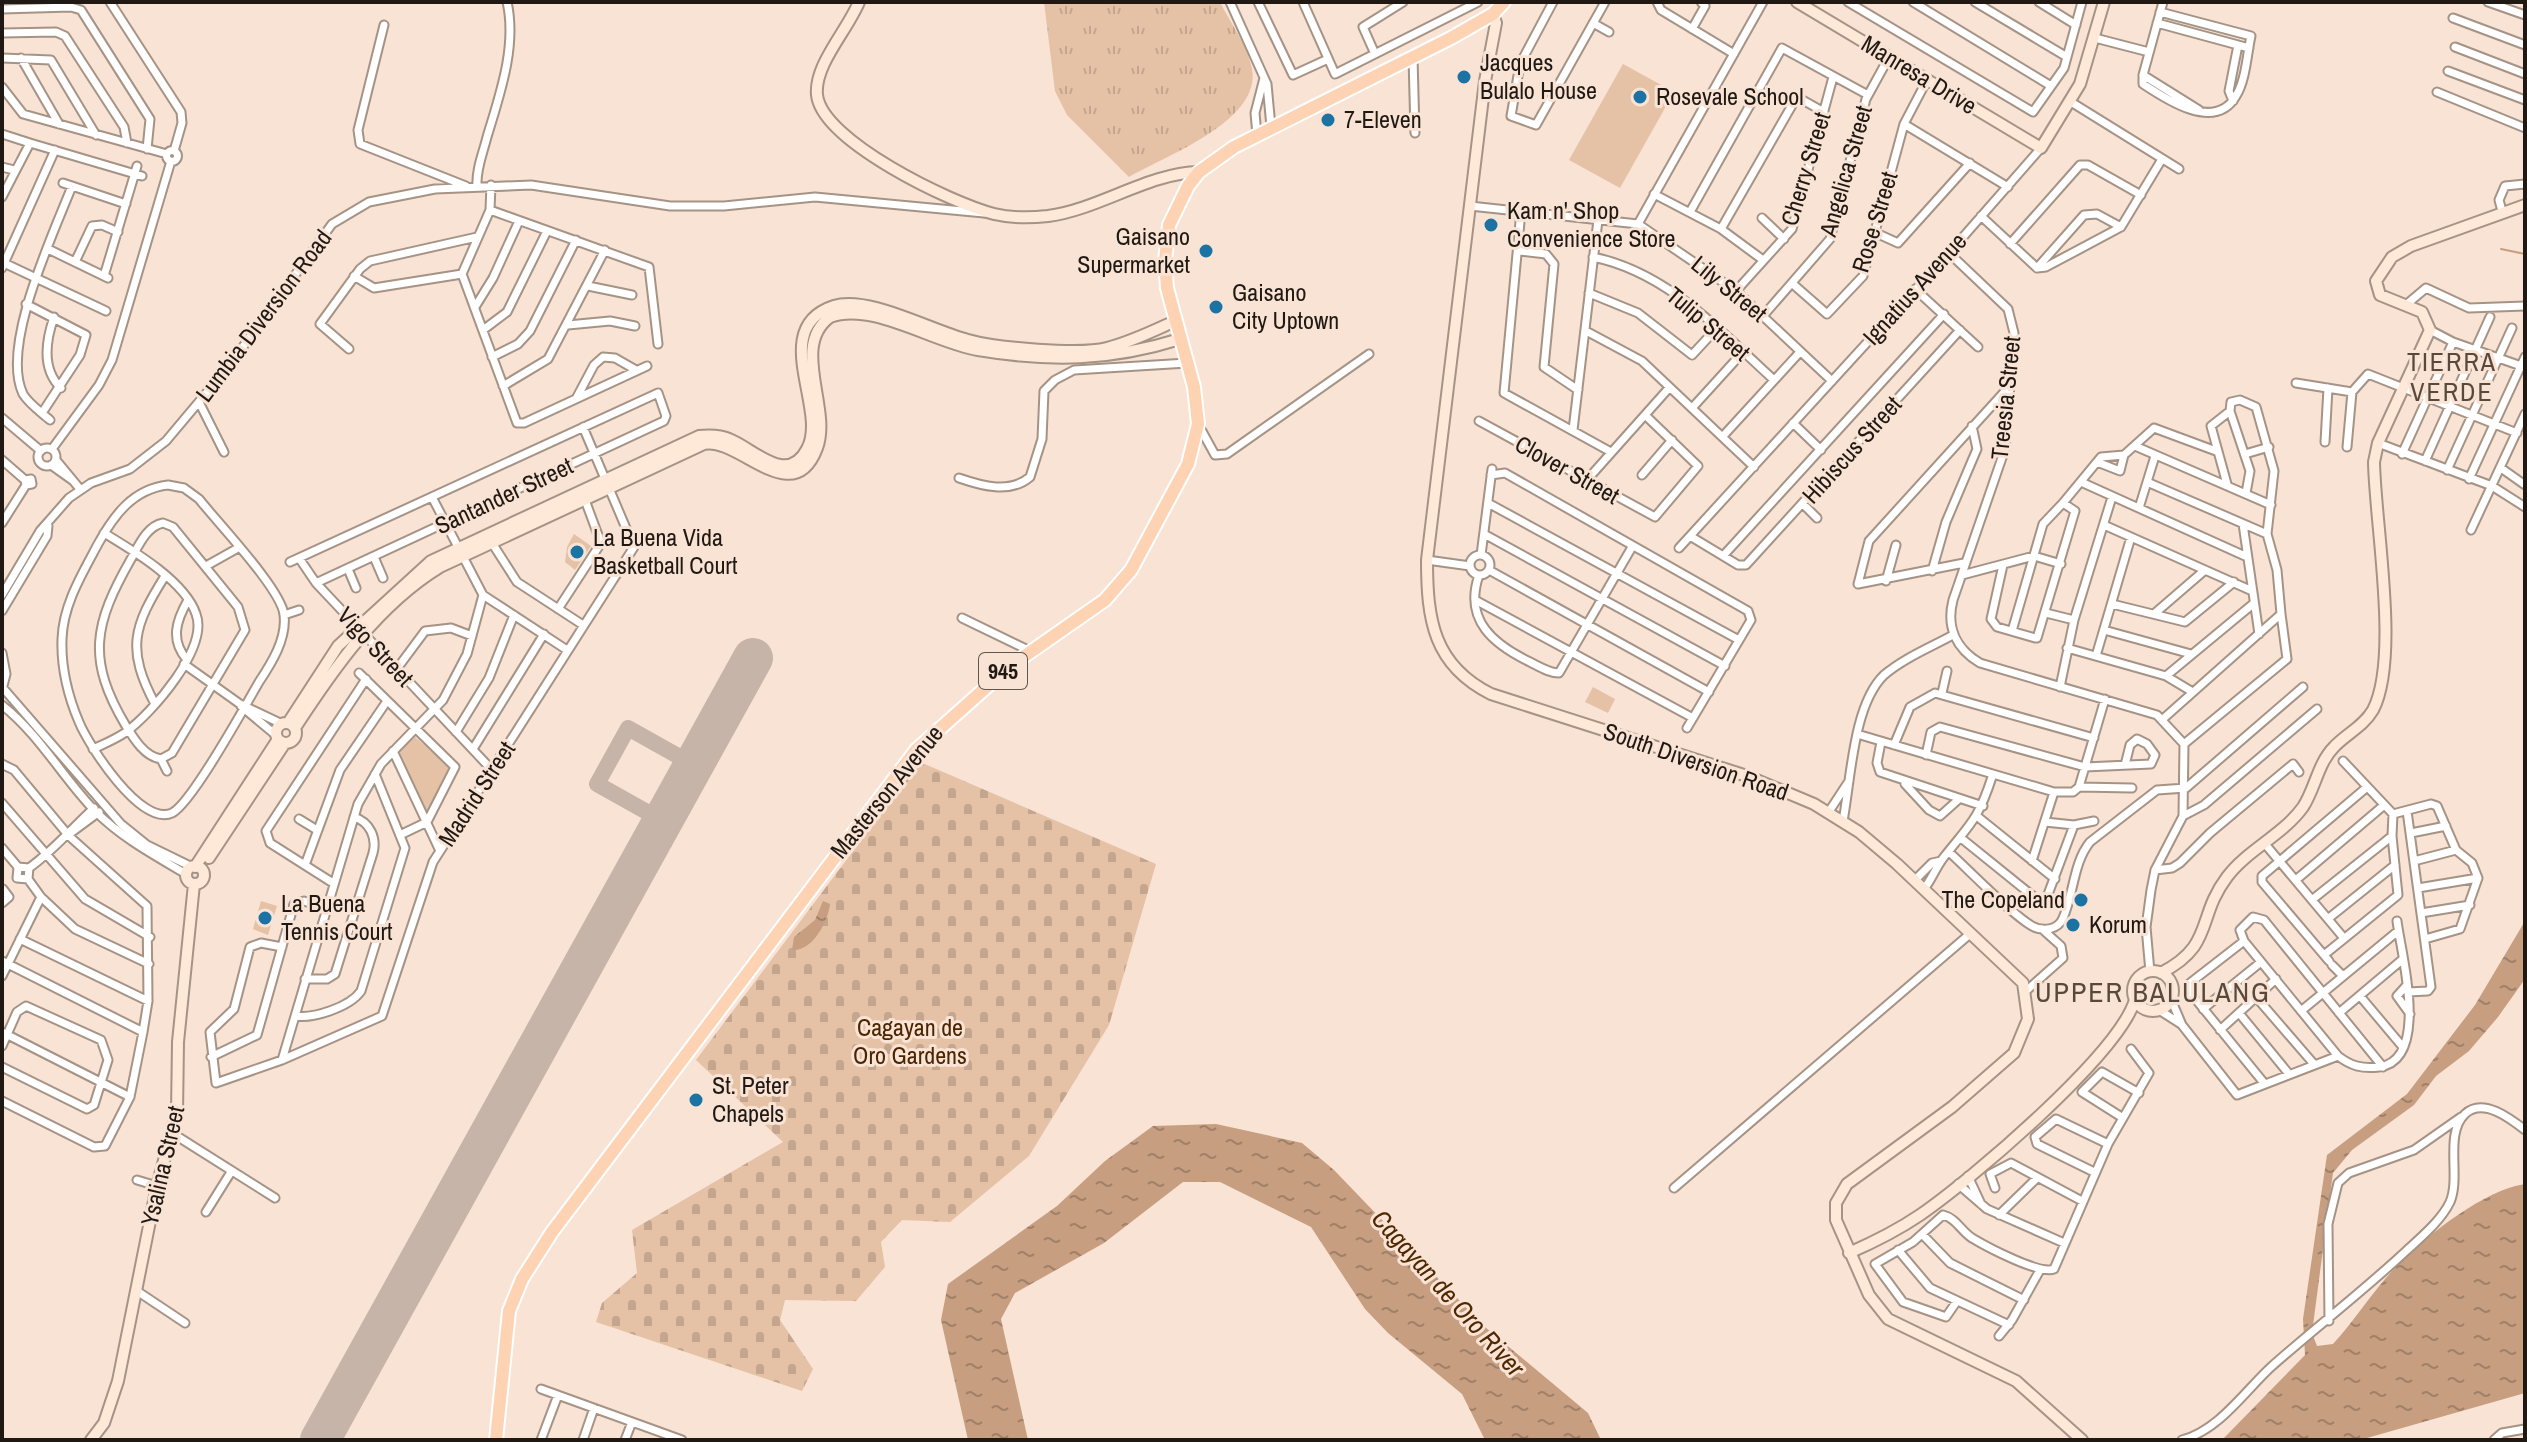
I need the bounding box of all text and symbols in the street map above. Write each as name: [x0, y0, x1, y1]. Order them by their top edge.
street label: Manresa Drive: [1856, 27, 1983, 121]
place label: Jacques Bulalo House: [1480, 46, 1597, 106]
marker: Jacques Bulalo House: [1455, 68, 1473, 86]
place label: Rosevale School: [1656, 80, 1804, 112]
marker: Rosevale School: [1631, 88, 1649, 106]
street label: Angelica Street: [1811, 101, 1879, 241]
place label: 7-Eleven: [1344, 103, 1422, 135]
street label: Cherry Street: [1773, 108, 1838, 229]
marker: 7-Eleven: [1319, 111, 1337, 129]
street label: Rose Street: [1844, 167, 1905, 276]
place label: Kam n' Shop Convenience Store: [1507, 194, 1675, 254]
marker: Kam n' Shop Convenience Store: [1482, 216, 1500, 234]
place label: Gaisano Supermarket: [1077, 220, 1191, 280]
street label: Lumbia Diversion Road: [188, 223, 339, 408]
street label: Ignatius Avenue: [1855, 225, 1973, 351]
marker: Gaisano Supermarket: [1197, 242, 1215, 260]
street label: Lily Street: [1685, 248, 1775, 329]
place label: Gaisano City Uptown: [1232, 276, 1339, 336]
street label: Tulip Street: [1660, 279, 1758, 368]
marker: Gaisano City Uptown: [1207, 298, 1225, 316]
street label: Treesia Street: [1983, 334, 2027, 461]
district label: TIERRA VERDE: [2407, 344, 2497, 409]
street label: Hibiscus Street: [1794, 388, 1909, 510]
street label: Clover Street: [1510, 427, 1626, 511]
street label: Santander Street: [429, 449, 578, 541]
place label: La Buena Vida Basketball Court: [593, 521, 738, 581]
marker: La Buena Vida Basketball Court: [568, 543, 586, 561]
street label: Vigo Street: [331, 600, 421, 694]
road number: 945: [979, 653, 1027, 689]
street label: South Diversion Road: [1600, 714, 1793, 808]
street label: Masterson Avenue: [823, 718, 950, 865]
street label: Madrid Street: [430, 734, 522, 852]
place label: The Copeland: [1941, 883, 2065, 915]
place label: La Buena Tennis Court: [281, 887, 393, 947]
marker: The Copeland: [2072, 891, 2090, 909]
place label: Korum: [2089, 908, 2147, 940]
marker: La Buena Tennis Court: [256, 909, 274, 927]
marker: Korum: [2064, 916, 2082, 934]
district label: UPPER BALULANG: [2035, 973, 2271, 1011]
park label: Cagayan de Oro Gardens: [853, 1011, 967, 1071]
place label: St. Peter Chapels: [712, 1069, 789, 1129]
marker: St. Peter Chapels: [687, 1091, 705, 1109]
street label: Ysalina Street: [133, 1102, 191, 1229]
water label: Cagayan de Oro River: [1364, 1202, 1533, 1384]

